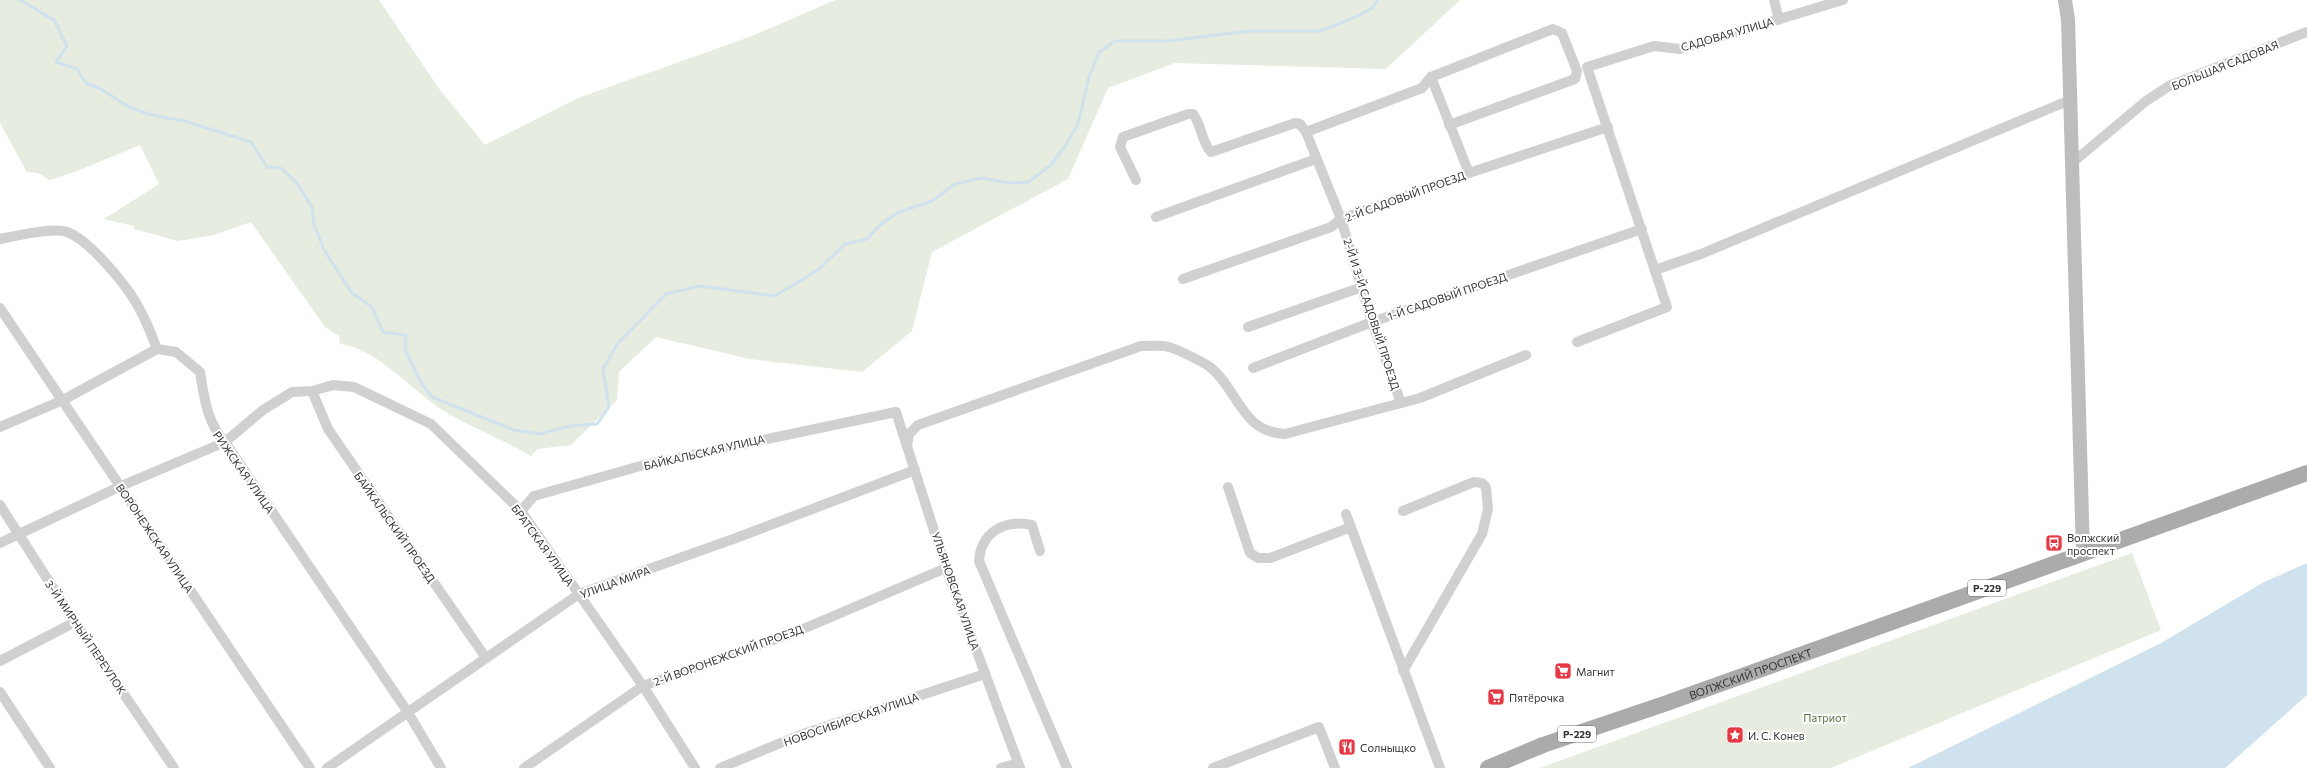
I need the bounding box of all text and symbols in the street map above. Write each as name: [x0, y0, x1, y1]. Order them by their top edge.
street label: САДОВАЯ УЛИЦА: [1679, 14, 1775, 53]
street label: БОЛЬШАЯ САДОВАЯ: [2170, 38, 2280, 92]
street label: 2-Й САДОВЫЙ ПРОЕЗД: [1343, 167, 1467, 224]
street label: 2-Й И 3-Й САДОВЫЙ ПРОЕЗД: [1341, 236, 1404, 392]
street label: 1-Й САДОВЫЙ ПРОЕЗД: [1385, 268, 1509, 323]
street label: РИЖСКАЯ УЛИЦА: [211, 428, 277, 516]
street label: БАЙКАЛЬСКАЯ УЛИЦА: [642, 431, 766, 472]
street label: БАЙКАЛЬСКИЙ ПРОЕЗД: [352, 469, 439, 585]
street label: ВОРОНЕЖСКАЯ УЛИЦА: [114, 481, 197, 595]
street label: БРАТСКАЯ УЛИЦА: [509, 502, 577, 589]
street label: УЛЬЯНОВСКАЯ УЛИЦА: [930, 530, 982, 652]
place label: Волжский проспект: [2067, 531, 2119, 557]
bus stop icon: Волжский проспект: [2044, 533, 2064, 553]
street label: УЛИЦА МИРА: [578, 563, 652, 601]
street label: 3-Й МИРНЫЙ ПЕРЕУЛОК: [43, 577, 130, 697]
road number: Р-229: [1968, 580, 2006, 596]
street label: 2-Й ВОРОНЕЖСКИЙ ПРОЕЗД: [651, 621, 805, 688]
street label: ВОЛЖСКИЙ ПРОСПЕКТ: [1687, 645, 1813, 701]
supermarket icon: Магнит: [1553, 661, 1573, 681]
place label: Магнит: [1576, 665, 1615, 678]
supermarket icon: Пятёрочка: [1486, 687, 1506, 707]
street label: НОВОСИБИРСКАЯ УЛИЦА: [782, 690, 921, 748]
place label: Пятёрочка: [1509, 691, 1564, 704]
park label: Патриот: [1803, 711, 1847, 724]
place icon: И. С. Конев: [1725, 725, 1745, 745]
road number: Р-229: [1558, 726, 1596, 742]
place label: И. С. Конев: [1748, 729, 1805, 742]
restaurant icon: Солныщко: [1337, 737, 1357, 757]
place label: Солныщко: [1360, 741, 1417, 754]

